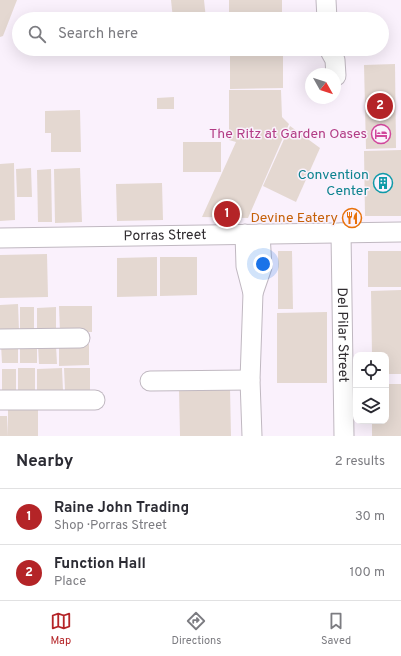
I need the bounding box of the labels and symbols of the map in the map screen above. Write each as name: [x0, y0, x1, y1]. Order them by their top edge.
north arrow: [305, 68, 341, 104]
pin: 2: [367, 91, 393, 121]
hotel icon: The Ritz at Garden Oases: [370, 123, 392, 145]
place label: The Ritz at Garden Oases: [209, 126, 367, 143]
place label: Convention Center: [298, 167, 370, 200]
building icon: Convention Center: [372, 172, 394, 194]
pin: 1: [214, 199, 240, 229]
restaurant icon: Devine Eatery: [341, 207, 363, 229]
place label: Devine Eatery: [250, 210, 338, 227]
street label: Porras Street: [123, 226, 207, 245]
your location: [253, 254, 273, 274]
street label: Del Pilar Street: [333, 287, 352, 383]

